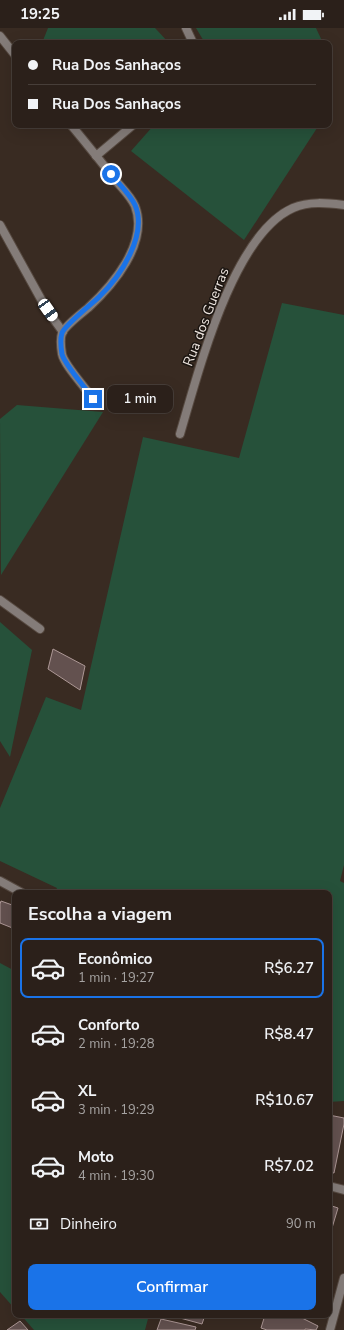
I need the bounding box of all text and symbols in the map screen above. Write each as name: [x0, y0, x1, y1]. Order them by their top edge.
text: 19:25: [20, 4, 60, 24]
text: Rua Dos Sanhaços: [52, 55, 181, 75]
text: Rua Dos Sanhaços: [52, 94, 181, 114]
route start: [102, 165, 120, 183]
street label: Rua dos Guerras: [178, 265, 234, 369]
car: [36, 297, 60, 323]
callout: 1 min: [107, 385, 173, 413]
route end: [84, 390, 102, 408]
text: 1 min: [123, 390, 157, 408]
text: Escolha a viagem: [28, 902, 172, 926]
text: Econômico: [78, 949, 152, 969]
icon: car: [30, 950, 66, 986]
text: R$6.27: [264, 958, 314, 978]
text: 1 min · 19:27: [78, 969, 154, 987]
text: Conforto: [78, 1015, 140, 1035]
icon: car: [30, 1016, 66, 1052]
text: R$8.47: [264, 1024, 314, 1044]
text: 2 min · 19:28: [78, 1035, 154, 1053]
text: XL: [78, 1081, 97, 1101]
icon: car: [30, 1082, 66, 1118]
text: R$10.67: [255, 1090, 314, 1110]
text: 3 min · 19:29: [78, 1101, 154, 1119]
text: Moto: [78, 1147, 114, 1167]
icon: car: [30, 1148, 66, 1184]
text: R$7.02: [264, 1156, 314, 1176]
text: 4 min · 19:30: [78, 1167, 154, 1185]
icon: cash: [28, 1213, 50, 1235]
text: Dinheiro: [60, 1214, 117, 1234]
text: 90 m: [286, 1215, 316, 1233]
button: Confirmar: [28, 1264, 316, 1310]

